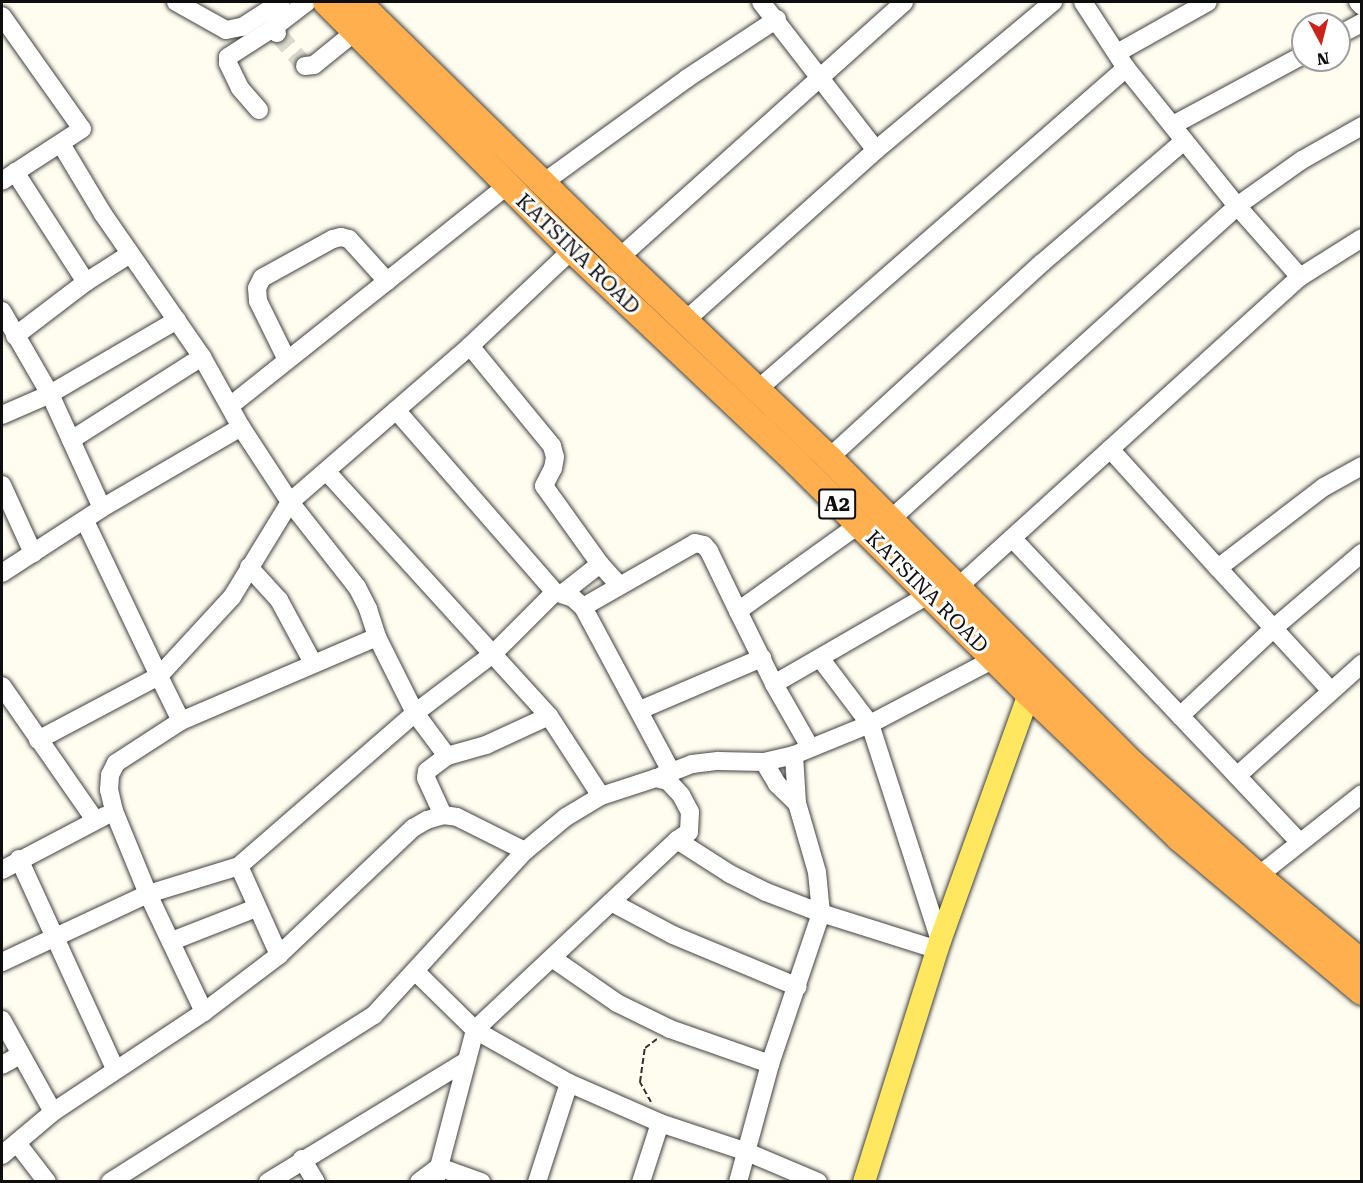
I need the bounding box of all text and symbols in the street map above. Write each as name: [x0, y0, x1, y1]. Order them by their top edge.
north arrow: [1291, 12, 1351, 72]
text: N: [1316, 48, 1330, 69]
street label: KATSINA ROAD: [511, 188, 645, 320]
road number: A2: [818, 487, 856, 521]
street label: KATSINA ROAD: [861, 526, 993, 658]

